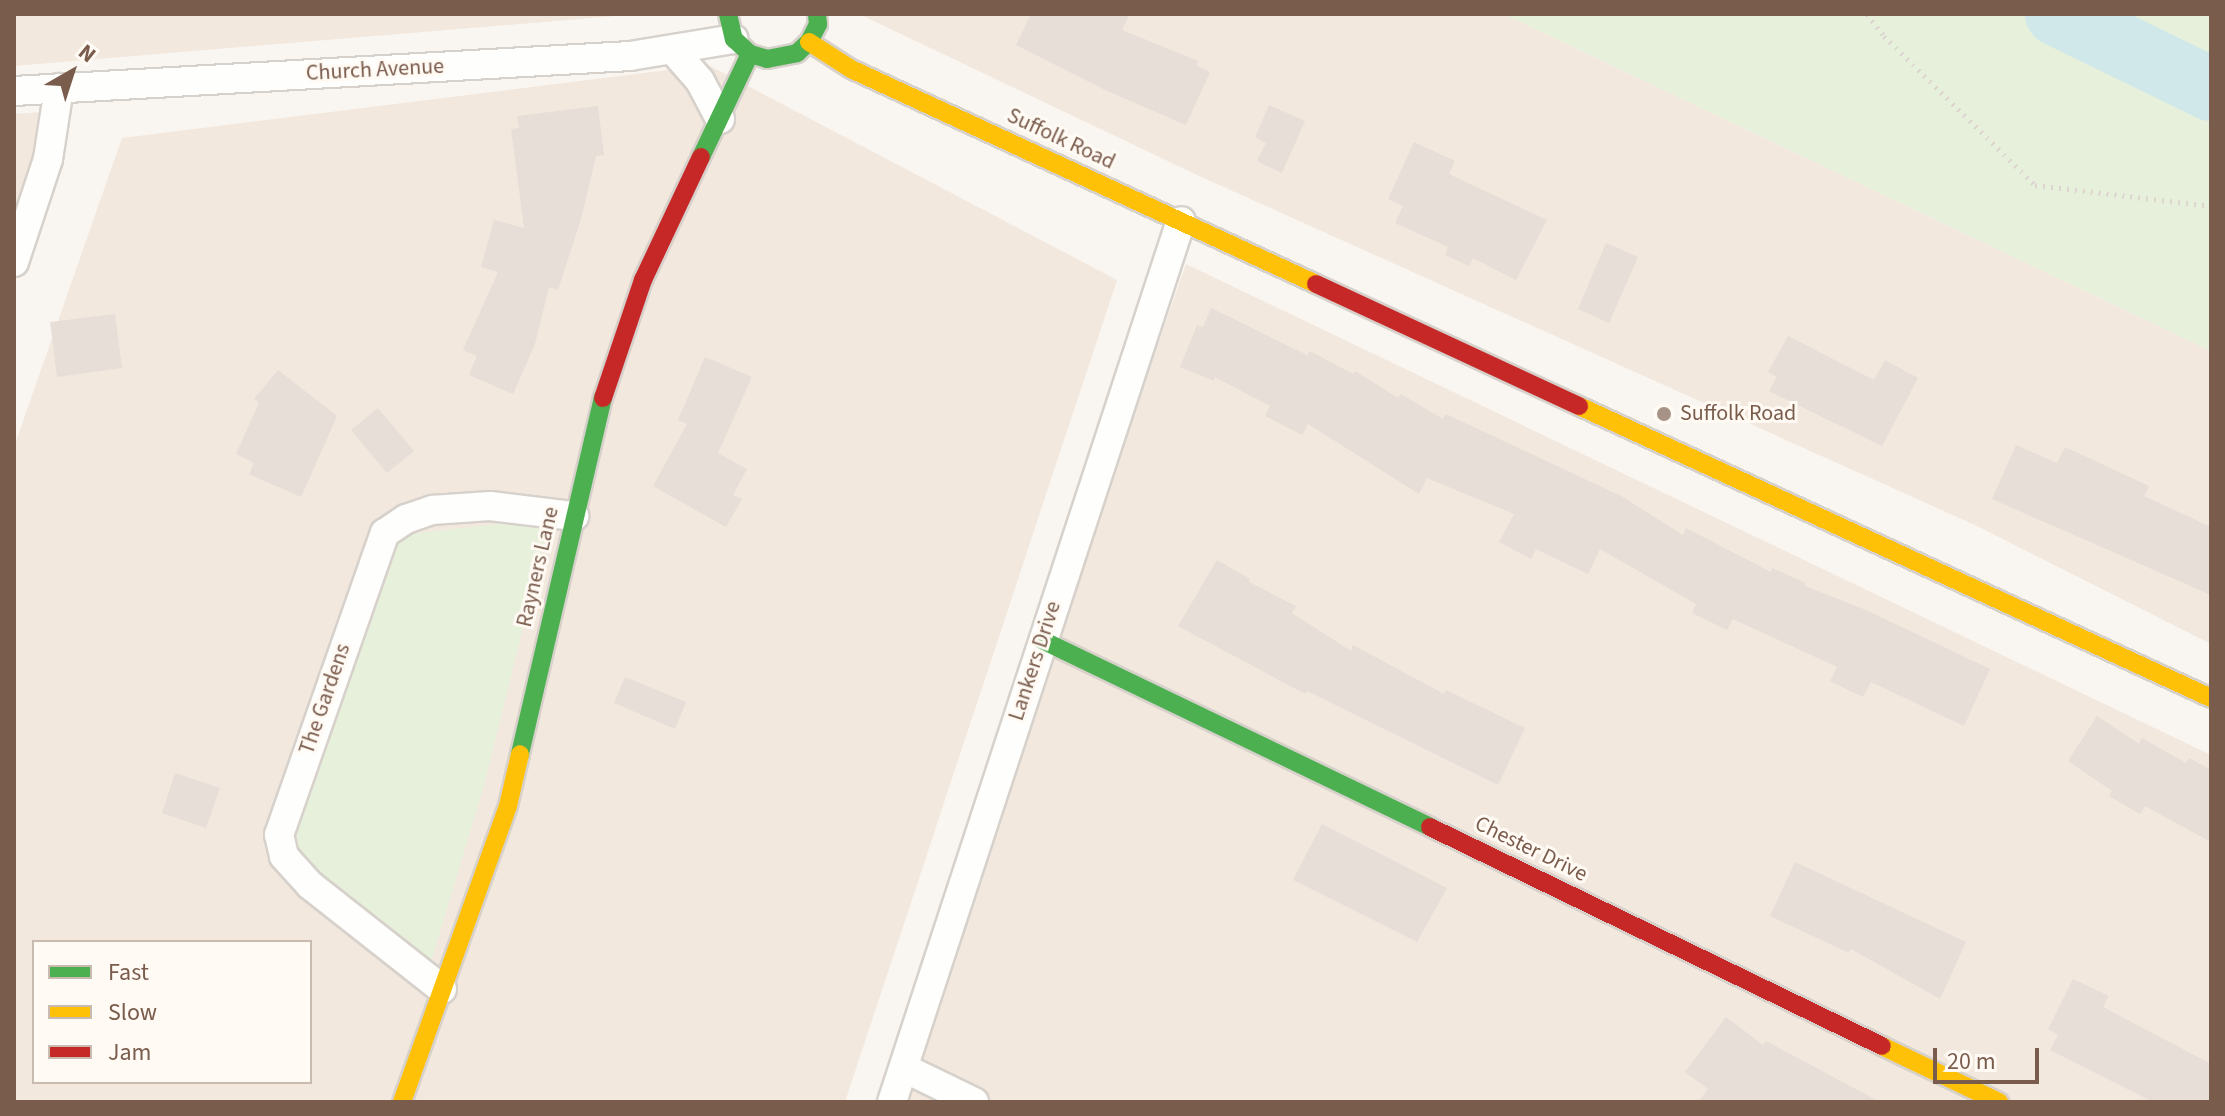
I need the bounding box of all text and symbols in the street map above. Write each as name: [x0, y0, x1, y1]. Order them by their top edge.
north arrow: [32, 32, 112, 112]
text: N: [71, 36, 103, 70]
street label: Church Avenue: [305, 53, 445, 87]
street label: Suffolk Road: [1003, 102, 1119, 176]
place label: Suffolk Road: [1680, 401, 1796, 427]
marker: Suffolk Road: [1655, 405, 1673, 423]
street label: Rayners Lane: [511, 504, 565, 630]
street label: Lankers Drive: [1003, 598, 1067, 724]
street label: The Gardens: [294, 640, 356, 758]
street label: Chester Drive: [1470, 810, 1592, 888]
legend: [32, 940, 312, 1084]
text: Fast: [108, 955, 149, 990]
text: Slow: [108, 995, 157, 1030]
scale bar: [1937, 1032, 2043, 1082]
text: Jam: [108, 1035, 152, 1070]
text: 20 m: [1947, 1044, 1996, 1079]

